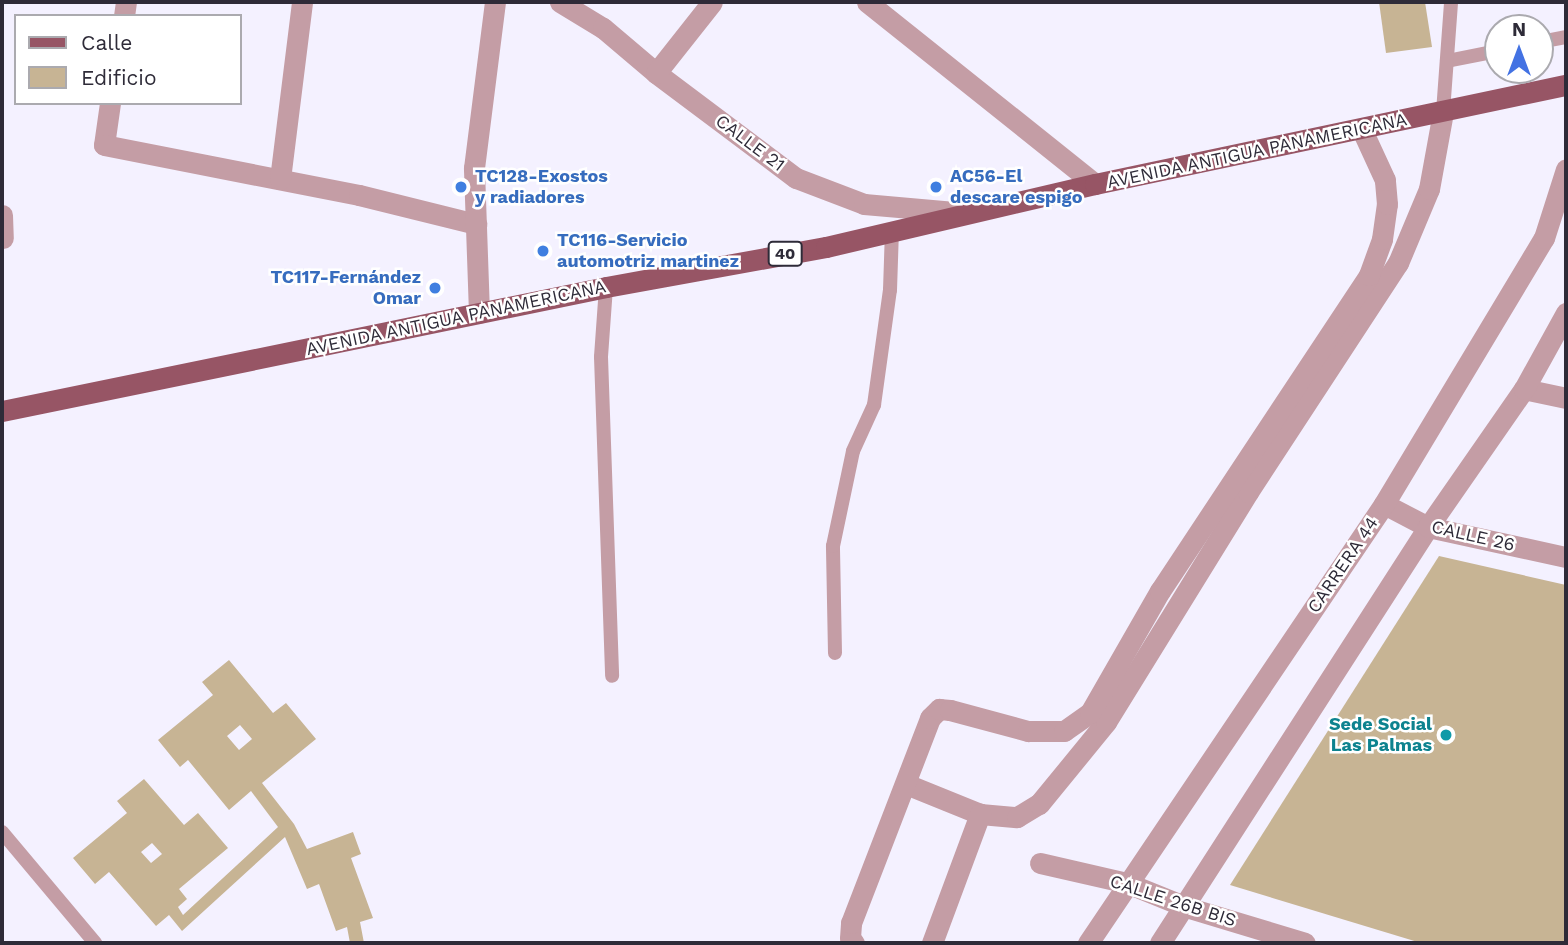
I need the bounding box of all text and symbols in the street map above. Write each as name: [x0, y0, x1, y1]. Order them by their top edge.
legend: [14, 14, 242, 105]
north arrow: [1484, 14, 1554, 84]
text: N: [1512, 18, 1526, 41]
text: Calle: [81, 30, 132, 55]
text: Edificio: [81, 65, 157, 90]
street label: AVENIDA ANTIGUA PANAMERICANA: [1104, 108, 1410, 194]
street label: CALLE 21: [711, 110, 789, 176]
place label: TC128-Exostos y radiadores: [475, 166, 608, 208]
place label: AC56-El descare espigo: [950, 166, 1082, 208]
marker: TC128-Exostos y radiadores: [453, 179, 469, 195]
marker: AC56-El descare espigo: [928, 179, 944, 195]
place label: TC116-Servicio automotriz martinez: [557, 230, 739, 272]
road number: 40: [768, 242, 802, 266]
marker: TC116-Servicio automotriz martinez: [535, 243, 551, 259]
place label: TC117-Fernández Omar: [271, 267, 421, 310]
street label: AVENIDA ANTIGUA PANAMERICANA: [303, 275, 609, 361]
marker: TC117-Fernández Omar: [427, 280, 443, 296]
street label: CARRERA 44: [1303, 513, 1383, 617]
street label: CALLE 26: [1429, 516, 1517, 556]
place label: Sede Social Las Palmas: [1329, 714, 1432, 756]
marker: Sede Social Las Palmas: [1438, 727, 1454, 743]
street label: CALLE 26B BIS: [1107, 870, 1239, 932]

